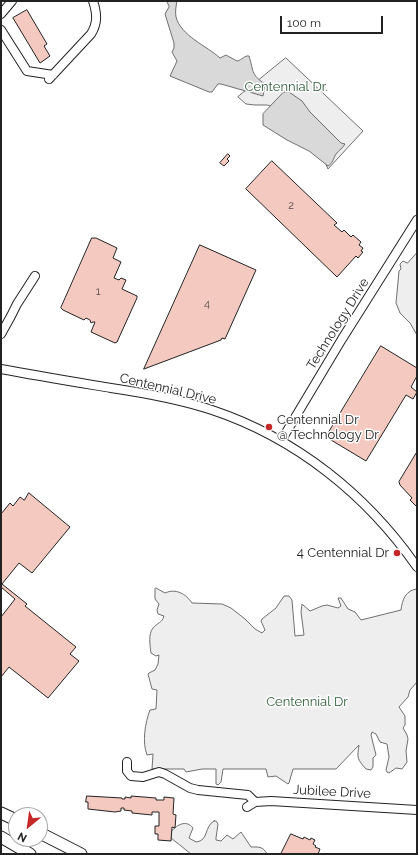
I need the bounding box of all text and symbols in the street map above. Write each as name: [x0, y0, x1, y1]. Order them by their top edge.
scale bar: [282, 8, 385, 34]
text: 100 m: [287, 16, 321, 30]
park label: Centennial Dr.: [245, 79, 327, 95]
house number: 2: [288, 199, 294, 213]
street label: Technology Drive: [304, 275, 372, 373]
house number: 1: [96, 285, 100, 299]
house number: 4: [204, 297, 210, 311]
street label: Centennial Drive: [118, 370, 218, 408]
place label: Centennial Dr @ Technology Dr: [277, 412, 379, 443]
marker: Centennial Dr @ Technology Dr: [264, 422, 274, 432]
place label: 4 Centennial Dr: [297, 545, 389, 561]
marker: 4 Centennial Dr: [392, 548, 402, 558]
park label: Centennial Dr: [266, 694, 348, 710]
street label: Jubilee Drive: [293, 782, 371, 802]
north arrow: [8, 807, 48, 847]
text: N: [16, 829, 29, 845]

